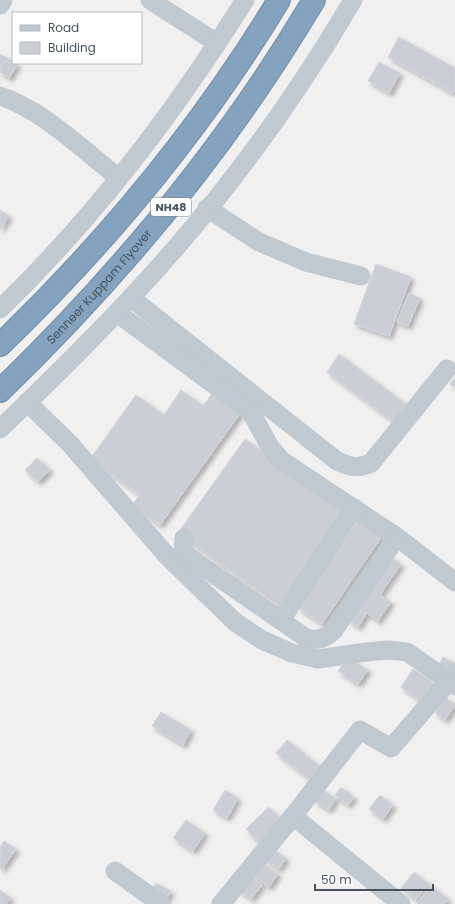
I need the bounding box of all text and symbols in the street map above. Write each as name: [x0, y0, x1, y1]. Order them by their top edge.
legend: [12, 12, 142, 64]
text: Road: [48, 19, 79, 36]
text: Building: [48, 39, 96, 56]
road number: NH48: [151, 198, 191, 216]
street label: Senneer Kuppam Flyover: [43, 225, 156, 348]
scale bar: [315, 866, 433, 892]
text: 50 m: [321, 871, 352, 888]

